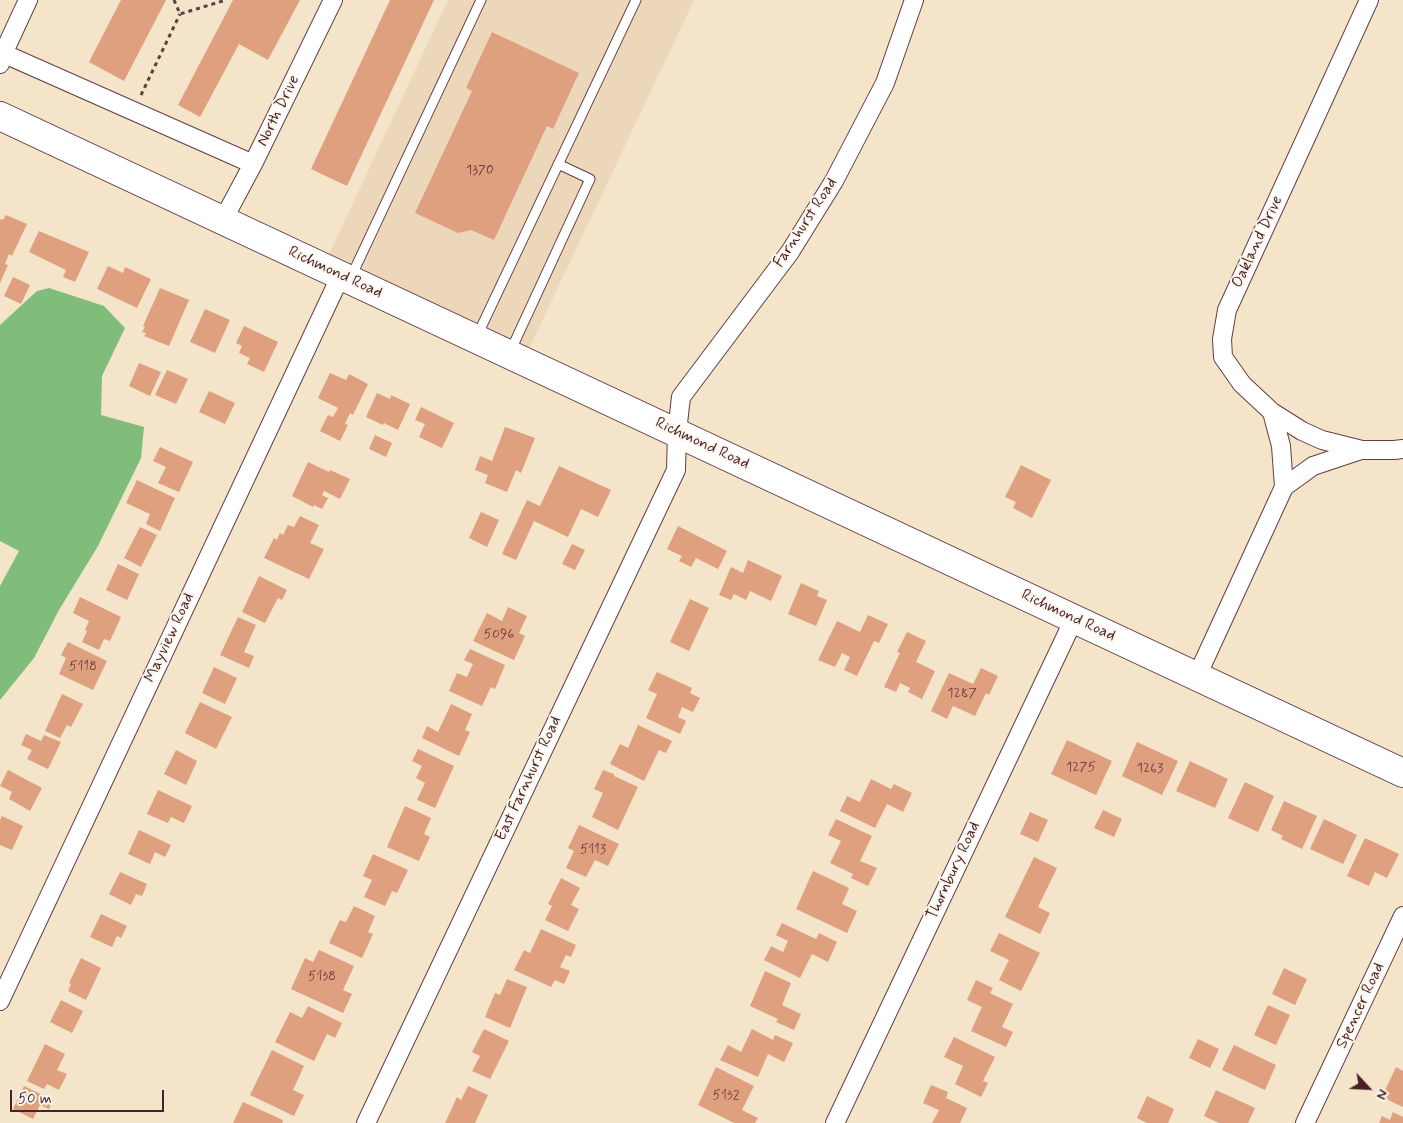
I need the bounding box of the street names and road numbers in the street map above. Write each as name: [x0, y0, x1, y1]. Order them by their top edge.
street label: North Drive: [254, 72, 304, 150]
street label: Farnhurst Road: [770, 175, 842, 271]
street label: Oakland Drive: [1228, 193, 1288, 291]
street label: Richmond Road: [285, 243, 385, 303]
street label: Richmond Road: [652, 414, 752, 474]
street label: Richmond Road: [1018, 586, 1118, 646]
street label: Mayview Road: [141, 590, 199, 686]
street label: East Farnhurst Road: [492, 714, 566, 844]
street label: Thornbury Road: [923, 819, 985, 923]
street label: Spencer Road: [1333, 960, 1389, 1052]

